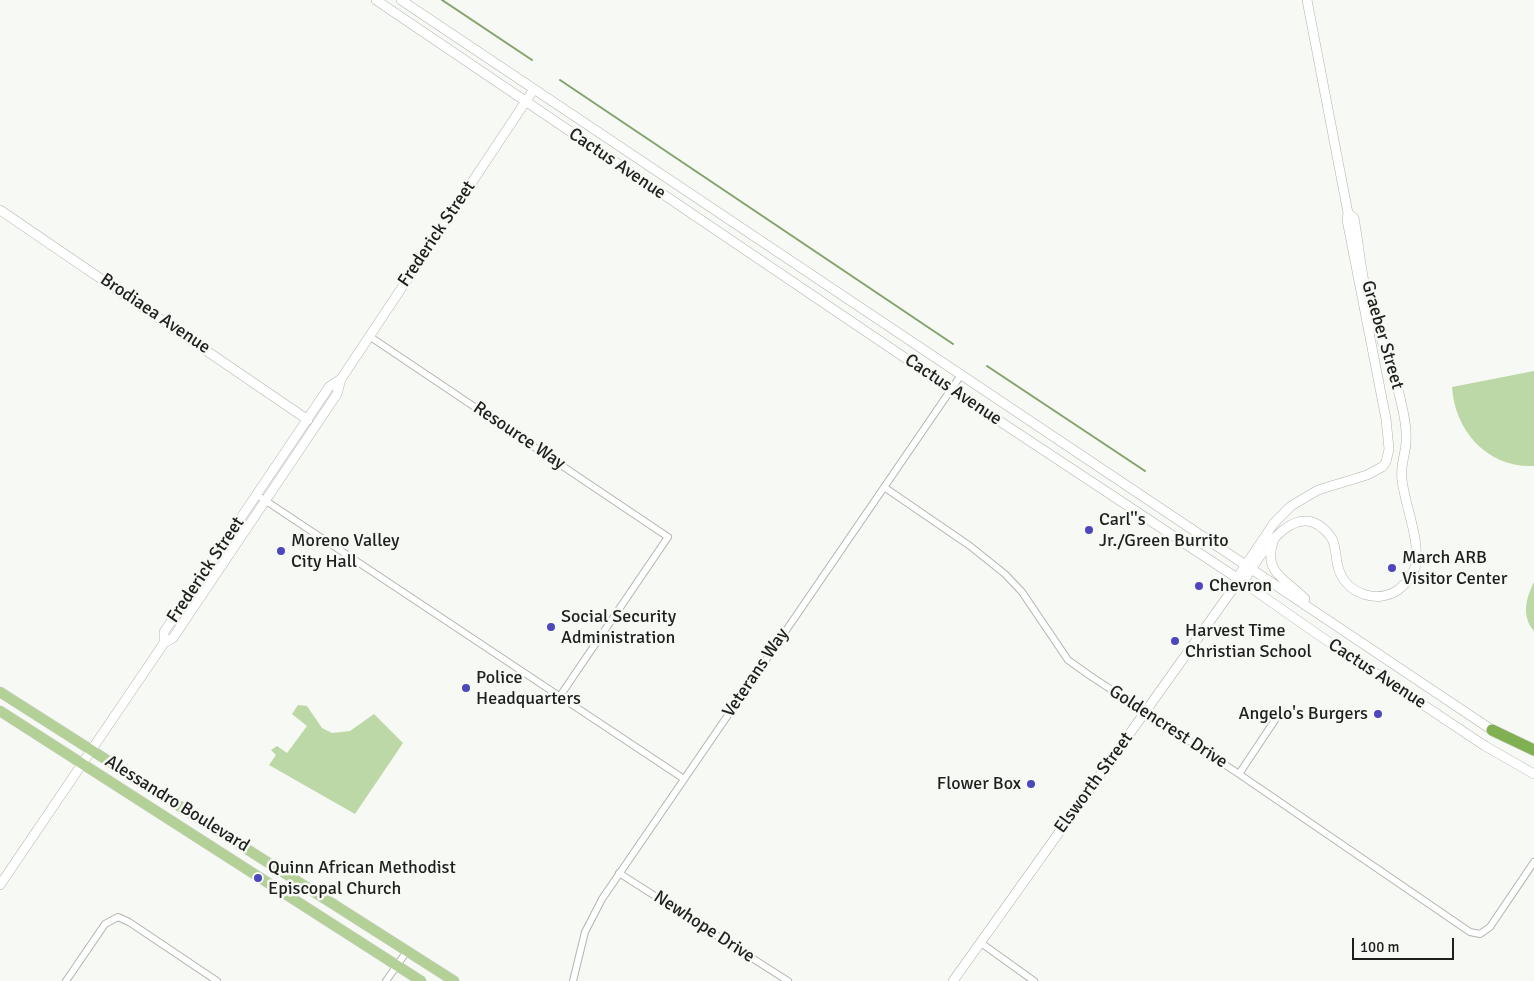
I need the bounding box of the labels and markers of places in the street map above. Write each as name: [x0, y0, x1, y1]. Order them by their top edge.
place label: Carl''s Jr./Green Burrito: [1099, 509, 1229, 552]
marker: Carl''s Jr./Green Burrito: [1083, 524, 1095, 536]
place label: Moreno Valley City Hall: [291, 530, 399, 572]
marker: Moreno Valley City Hall: [275, 545, 287, 557]
place label: March ARB Visitor Center: [1402, 547, 1507, 590]
marker: March ARB Visitor Center: [1386, 562, 1398, 574]
place label: Chevron: [1209, 575, 1272, 597]
marker: Chevron: [1193, 580, 1205, 592]
place label: Social Security Administration: [561, 606, 676, 649]
place label: Harvest Time Christian School: [1185, 620, 1312, 662]
marker: Social Security Administration: [545, 621, 557, 633]
marker: Harvest Time Christian School: [1169, 635, 1181, 647]
place label: Police Headquarters: [476, 667, 581, 710]
marker: Police Headquarters: [460, 682, 472, 694]
place label: Angelo's Burgers: [1238, 703, 1368, 725]
marker: Angelo's Burgers: [1372, 708, 1384, 720]
place label: Flower Box: [937, 773, 1021, 795]
marker: Flower Box: [1025, 778, 1037, 790]
place label: Quinn African Methodist Episcopal Church: [268, 857, 456, 900]
marker: Quinn African Methodist Episcopal Church: [252, 872, 264, 884]

